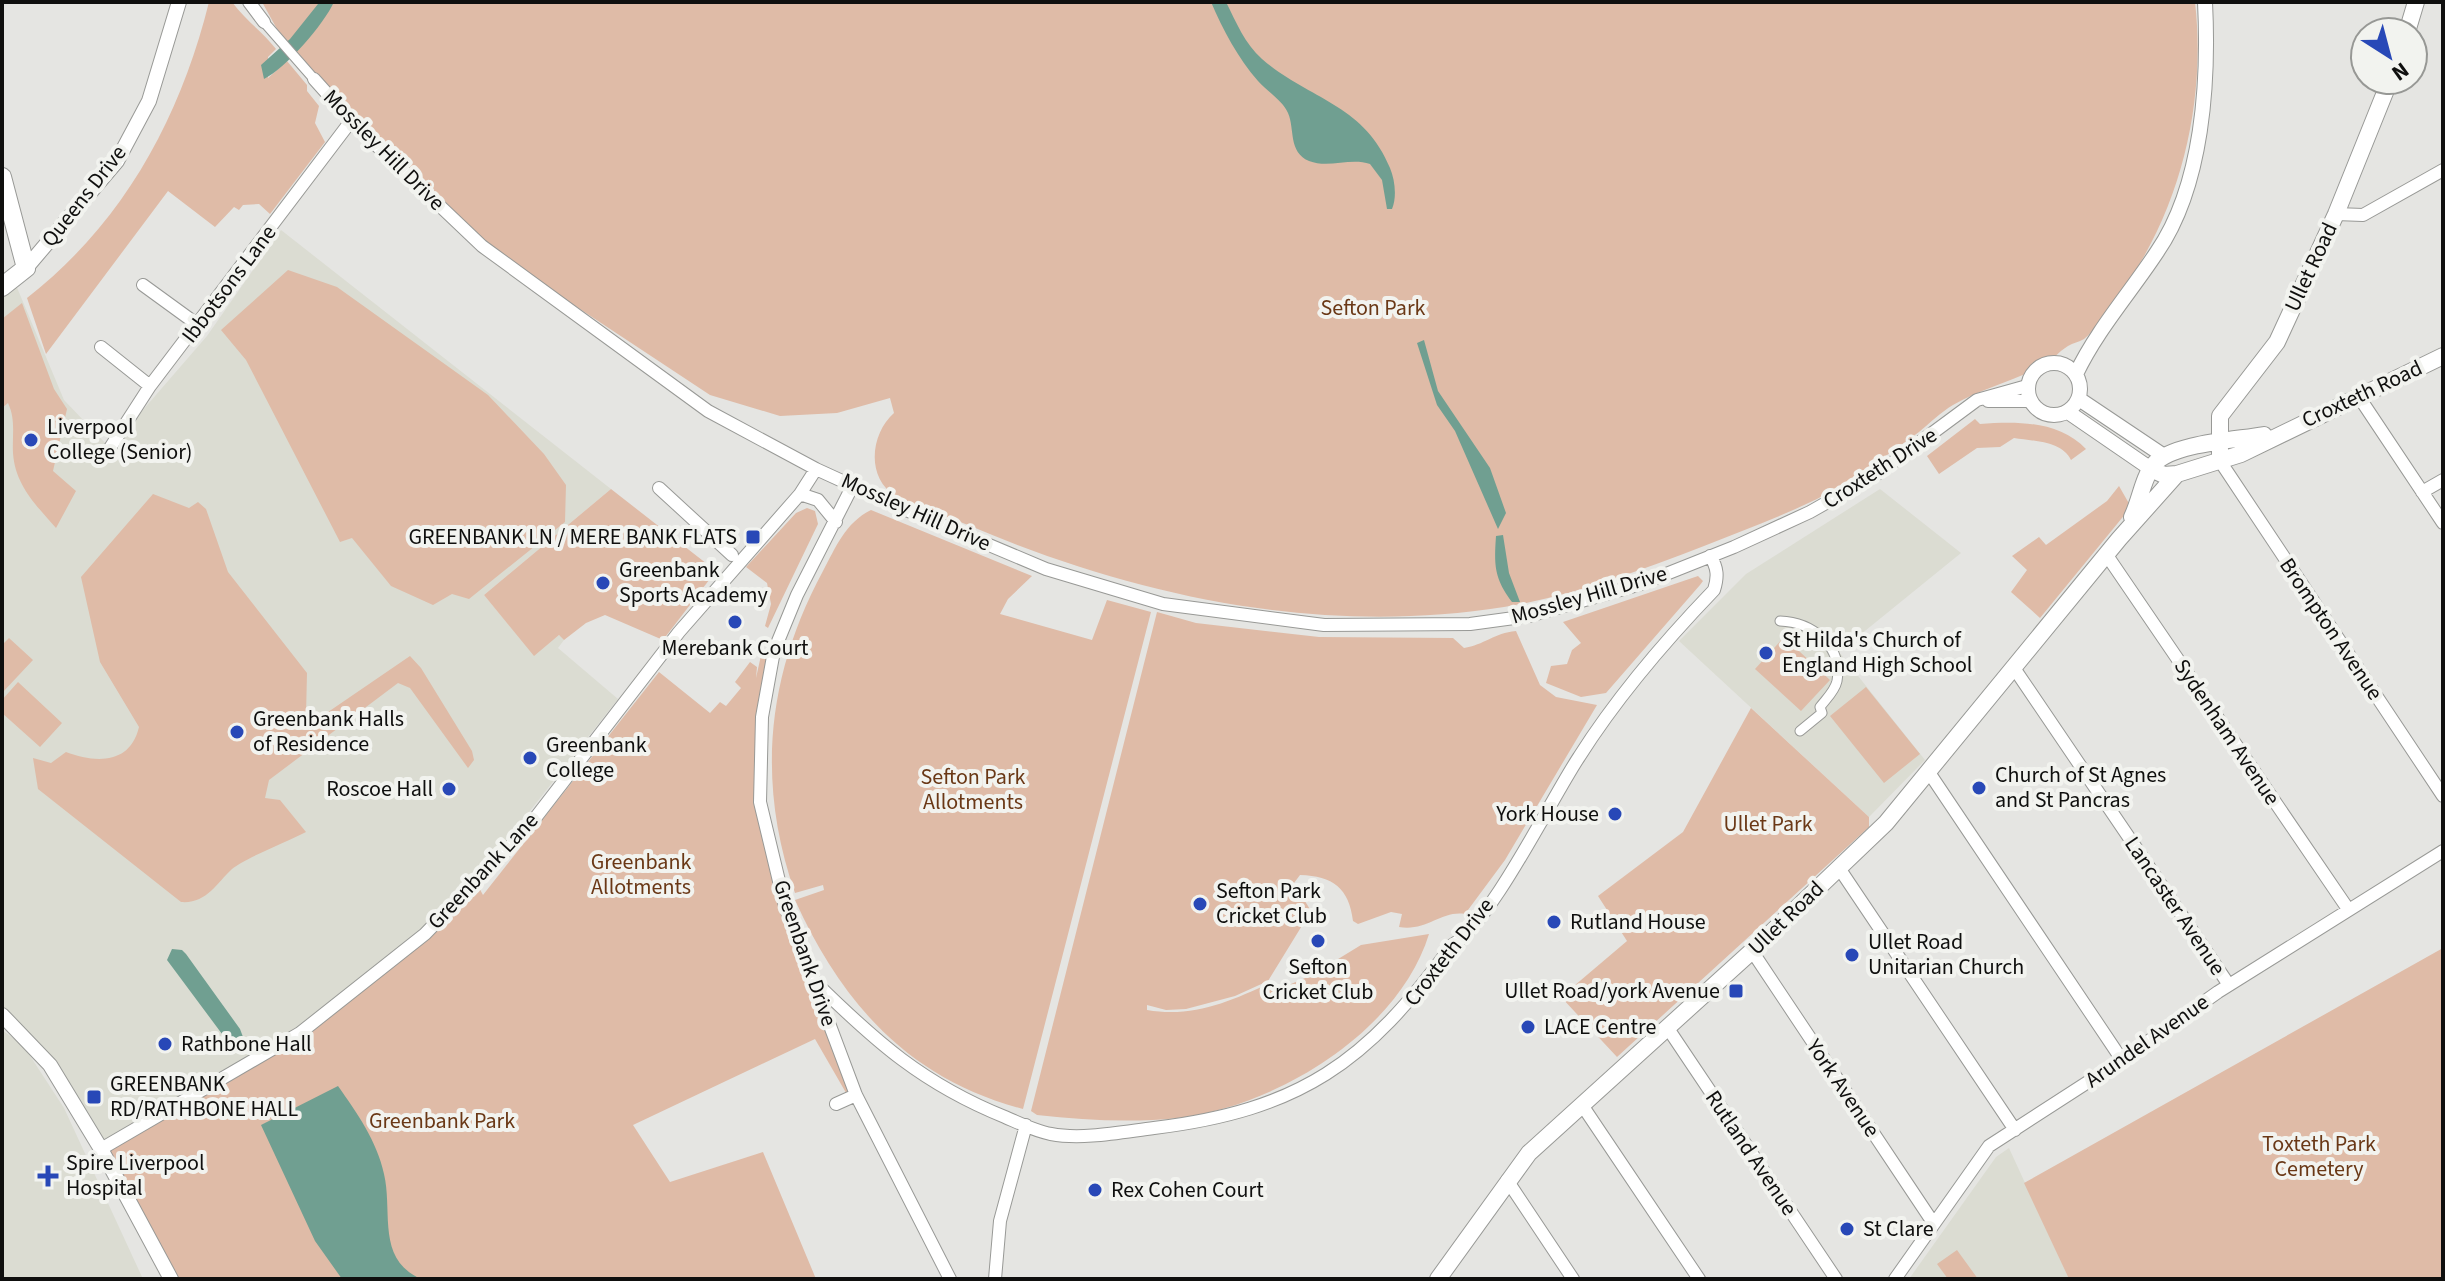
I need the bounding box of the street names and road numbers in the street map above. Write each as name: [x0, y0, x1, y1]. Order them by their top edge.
street label: Mossley Hill Drive: [316, 82, 452, 218]
street label: Queens Drive: [34, 138, 134, 254]
street label: Ullet Road: [2276, 217, 2346, 317]
street label: Ibbotsons Lane: [174, 218, 284, 350]
street label: Croxteth Road: [2296, 352, 2428, 436]
street label: Croxteth Drive: [1817, 419, 1943, 517]
street label: Mossley Hill Drive: [836, 465, 996, 559]
street label: Brompton Avenue: [2271, 551, 2391, 707]
street label: Mossley Hill Drive: [1507, 557, 1671, 633]
street label: Sydenham Avenue: [2166, 652, 2288, 812]
street label: Greenbank Lane: [420, 805, 546, 937]
street label: Lancaster Avenue: [2117, 830, 2233, 982]
street label: Ullet Road: [1741, 873, 1831, 963]
street label: Greenbank Drive: [765, 876, 845, 1031]
street label: Croxteth Drive: [1396, 891, 1502, 1013]
street label: Arundel Avenue: [2079, 986, 2215, 1096]
street label: York Avenue: [1798, 1032, 1888, 1144]
street label: Rutland Avenue: [1697, 1084, 1805, 1222]

